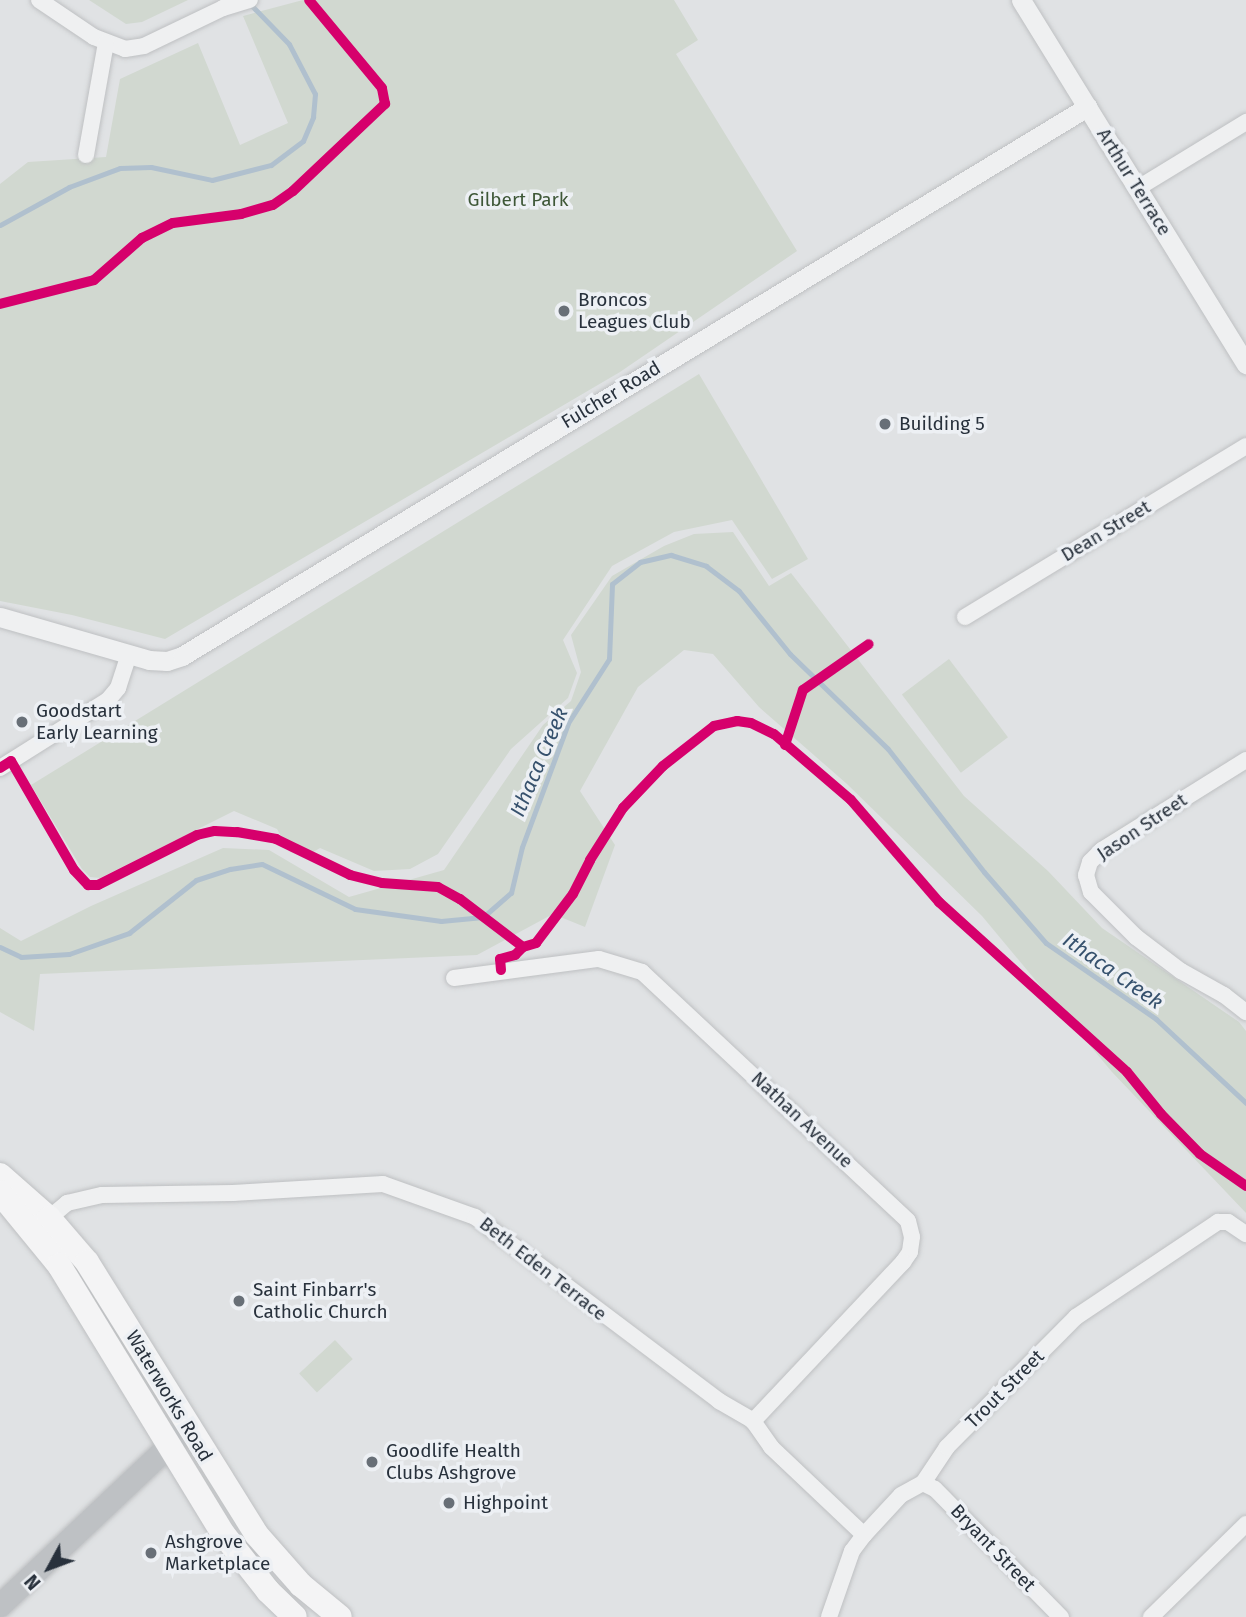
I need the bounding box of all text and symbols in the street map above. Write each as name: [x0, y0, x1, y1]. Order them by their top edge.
street label: Arthur Terrace: [1092, 124, 1176, 240]
park label: Gilbert Park: [467, 189, 569, 211]
place label: Broncos Leagues Club: [578, 289, 691, 333]
marker: Broncos Leagues Club: [556, 303, 572, 319]
street label: Fulcher Road: [557, 356, 665, 434]
place label: Building 5: [899, 413, 985, 435]
marker: Building 5: [877, 416, 893, 432]
street label: Dean Street: [1057, 495, 1155, 567]
place label: Goodstart Early Learning: [36, 700, 158, 744]
water label: Ithaca Creek: [505, 704, 573, 820]
marker: Goodstart Early Learning: [14, 714, 30, 730]
street label: Jason Street: [1093, 789, 1191, 865]
water label: Ithaca Creek: [1058, 927, 1168, 1015]
street label: Nathan Avenue: [746, 1067, 858, 1173]
street label: Beth Eden Terrace: [475, 1212, 611, 1326]
place label: Saint Finbarr's Catholic Church: [253, 1279, 388, 1323]
marker: Saint Finbarr's Catholic Church: [231, 1293, 247, 1309]
street label: Waterworks Road: [121, 1326, 217, 1466]
street label: Trout Street: [961, 1345, 1049, 1433]
place label: Goodlife Health Clubs Ashgrove: [386, 1440, 521, 1484]
marker: Goodlife Health Clubs Ashgrove: [364, 1454, 380, 1470]
place label: Highpoint: [463, 1492, 548, 1514]
marker: Highpoint: [441, 1495, 457, 1511]
street label: Bryant Street: [946, 1499, 1040, 1597]
place label: Ashgrove Marketplace: [165, 1531, 270, 1575]
north arrow: [14, 1533, 84, 1603]
marker: Ashgrove Marketplace: [143, 1545, 159, 1561]
text: N: [20, 1570, 46, 1594]

